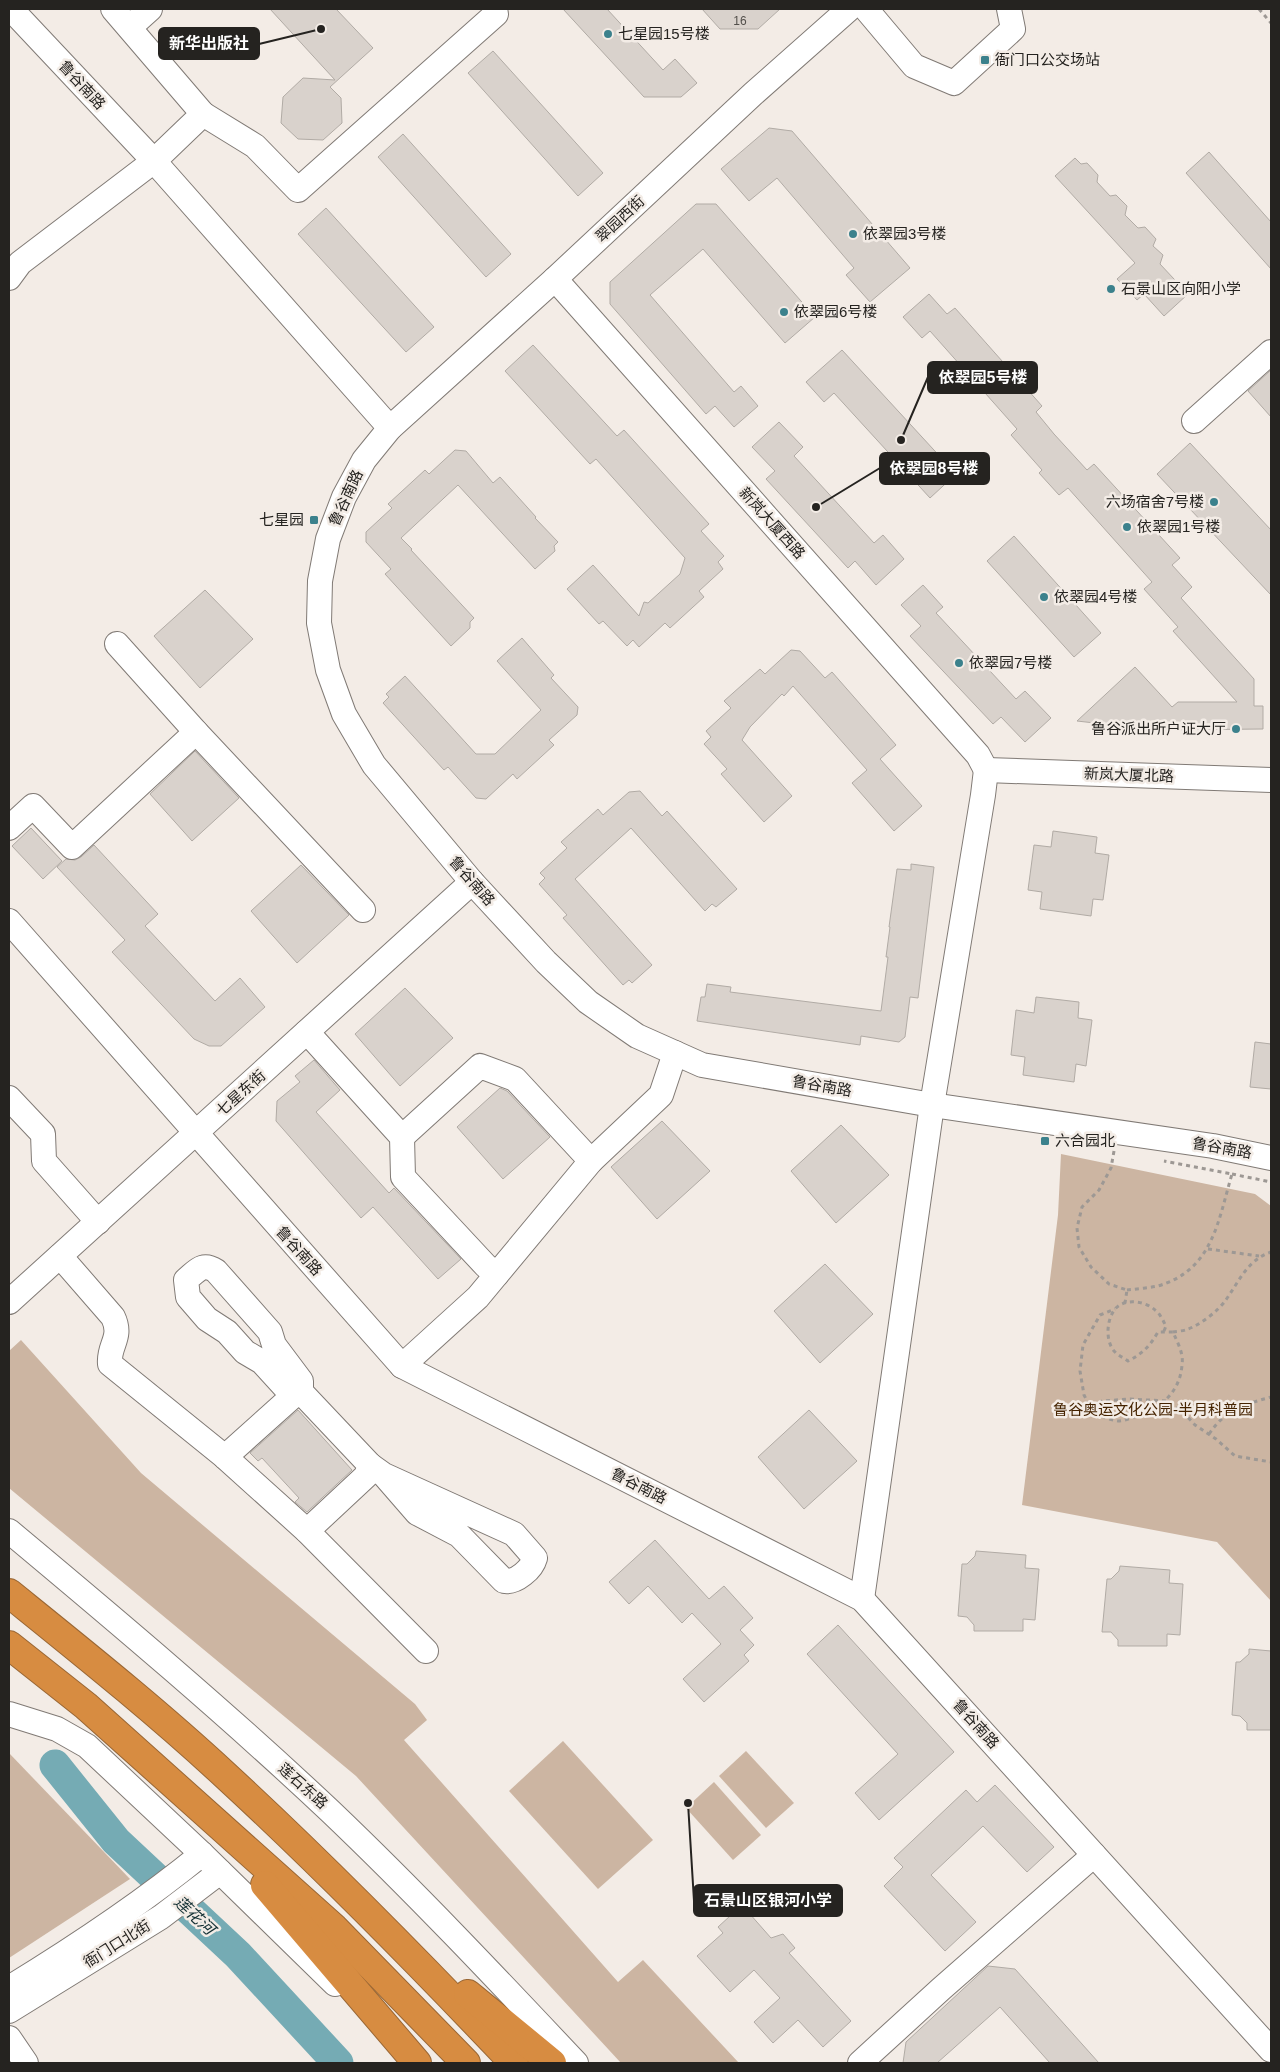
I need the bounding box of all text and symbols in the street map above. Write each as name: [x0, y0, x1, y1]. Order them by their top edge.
house number: 16: [733, 14, 747, 28]
place label: 七星园15号楼: [618, 25, 710, 42]
callout: 新华出版社: [159, 28, 259, 59]
marker: 七星园15号楼: [602, 28, 614, 40]
text: 新华出版社: [169, 34, 249, 52]
place label: 衙门口公交场站: [995, 51, 1100, 68]
marker: 衙门口公交场站: [979, 54, 991, 66]
street label: 鲁谷南路: [56, 57, 109, 112]
street label: 翠园西街: [592, 192, 647, 245]
place label: 依翠园3号楼: [863, 225, 946, 242]
marker: 依翠园3号楼: [847, 228, 859, 240]
place label: 石景山区向阳小学: [1121, 280, 1241, 297]
marker: 石景山区向阳小学: [1105, 283, 1117, 295]
place label: 依翠园6号楼: [794, 303, 877, 320]
marker: 依翠园6号楼: [778, 306, 790, 318]
callout: 依翠园5号楼: [928, 362, 1037, 393]
text: 依翠园5号楼: [939, 369, 1027, 386]
callout: 依翠园8号楼: [880, 453, 989, 484]
text: 依翠园8号楼: [890, 460, 978, 477]
street label: 鲁谷南路: [325, 467, 366, 529]
street label: 新岚大厦西路: [736, 484, 809, 562]
place label: 六场宿舍7号楼: [1106, 493, 1204, 510]
marker: 六场宿舍7号楼: [1208, 496, 1220, 508]
place label: 七星园: [259, 511, 304, 528]
marker: 七星园: [308, 514, 320, 526]
place label: 依翠园1号楼: [1137, 518, 1220, 535]
marker: 依翠园1号楼: [1121, 521, 1133, 533]
place label: 依翠园4号楼: [1054, 588, 1137, 605]
marker: 依翠园4号楼: [1038, 591, 1050, 603]
place label: 依翠园7号楼: [969, 654, 1052, 671]
marker: 依翠园7号楼: [953, 657, 965, 669]
place label: 鲁谷派出所户证大厅: [1091, 720, 1226, 737]
marker: 鲁谷派出所户证大厅: [1230, 723, 1242, 735]
street label: 新岚大厦北路: [1084, 764, 1174, 785]
street label: 鲁谷南路: [446, 852, 498, 909]
street label: 七星东街: [213, 1066, 269, 1119]
street label: 鲁谷南路: [791, 1072, 853, 1099]
place label: 六合园北: [1055, 1132, 1115, 1149]
street label: 鲁谷南路: [1191, 1134, 1253, 1161]
marker: 六合园北: [1039, 1135, 1051, 1147]
street label: 鲁谷南路: [273, 1223, 326, 1279]
park label: 鲁谷奥运文化公园-半月科普园: [1053, 1401, 1253, 1418]
street label: 鲁谷南路: [609, 1464, 670, 1507]
street label: 鲁谷南路: [950, 1696, 1003, 1752]
street label: 莲石东路: [275, 1759, 331, 1812]
callout: 石景山区银河小学: [694, 1885, 842, 1916]
text: 石景山区银河小学: [704, 1892, 832, 1909]
water label: 莲花河: [171, 1893, 220, 1940]
street label: 衙门口北街: [80, 1916, 153, 1971]

